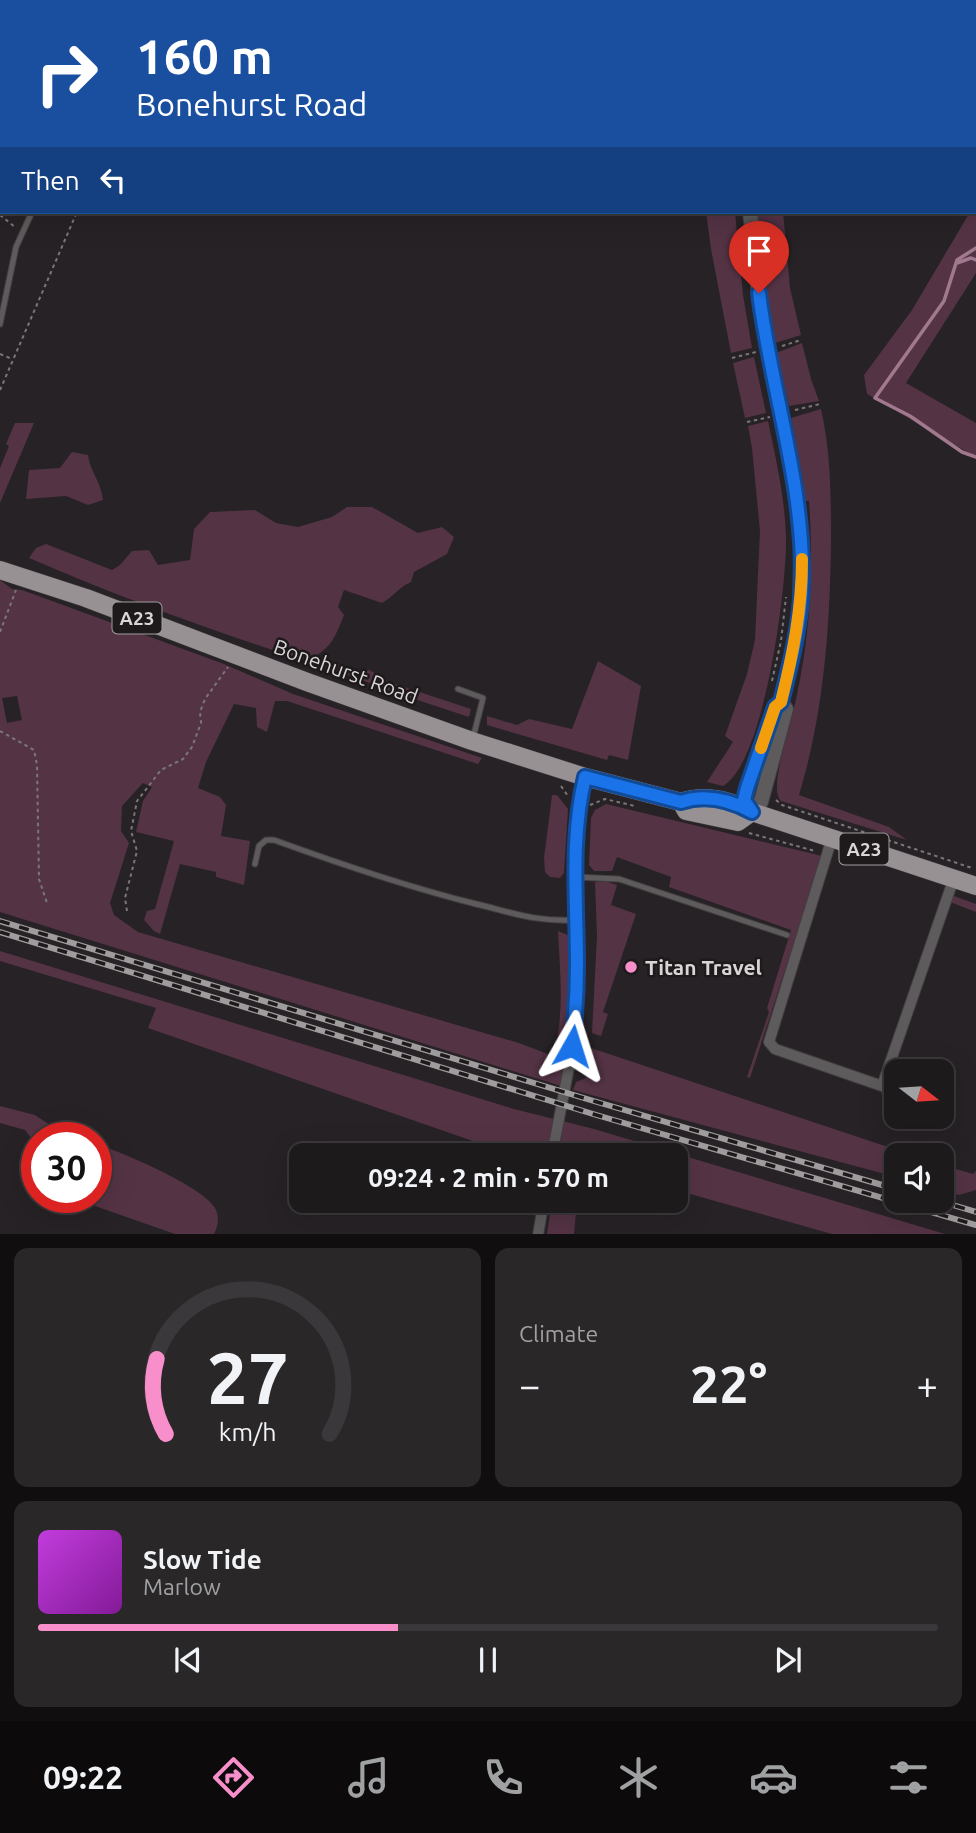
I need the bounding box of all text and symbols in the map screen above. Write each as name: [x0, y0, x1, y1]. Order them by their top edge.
icon: right: [21, 28, 112, 119]
text: 160 m: [136, 28, 273, 83]
text: Bonehurst Road: [136, 86, 367, 122]
icon: left: [94, 161, 132, 199]
text: Then: [21, 166, 80, 195]
pin: [729, 221, 789, 293]
icon: arrive: [740, 232, 778, 270]
road number: A23: [113, 603, 162, 634]
street label: Bonehurst Road: [271, 634, 421, 708]
road number: A23: [840, 834, 888, 864]
place label: Titan Travel: [645, 955, 762, 979]
marker: Titan Travel: [623, 959, 639, 975]
position arrow: [535, 1009, 609, 1083]
north arrow: [884, 1059, 954, 1129]
map controls: [884, 1059, 954, 1213]
speed limit sign: 30: [21, 1122, 112, 1213]
button: sound: [884, 1143, 954, 1213]
text: 09:24 · 2 min · 570 m: [368, 1163, 609, 1192]
text: Climate: [519, 1321, 598, 1346]
text: 27: [206, 1336, 289, 1418]
text: 22°: [690, 1355, 767, 1413]
text: −: [519, 1364, 540, 1406]
text: +: [917, 1364, 938, 1406]
text: km/h: [219, 1417, 276, 1445]
text: Slow Tide: [143, 1545, 262, 1574]
text: Marlow: [143, 1574, 221, 1599]
icon: previous: [169, 1641, 207, 1679]
icon: pause: [469, 1641, 507, 1679]
icon: next: [769, 1641, 807, 1679]
icon: directions: [209, 1753, 258, 1802]
icon: music: [344, 1753, 393, 1802]
icon: phone: [479, 1753, 528, 1802]
icon: climate: [614, 1753, 663, 1802]
icon: car: [749, 1753, 798, 1802]
icon: filters: [884, 1753, 933, 1802]
text: 09:22: [43, 1759, 123, 1795]

